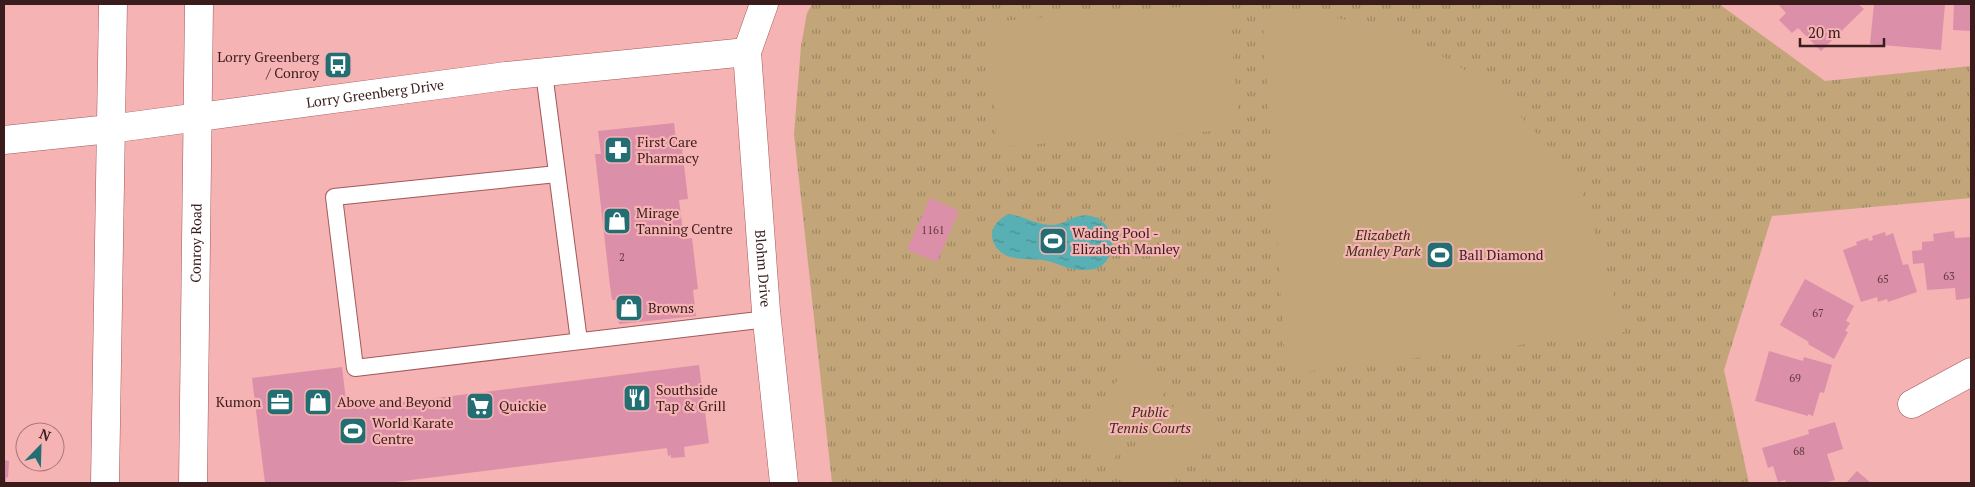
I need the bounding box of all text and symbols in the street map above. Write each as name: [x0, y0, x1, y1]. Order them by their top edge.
scale bar: [1800, 15, 1884, 47]
text: 20 m: [1808, 22, 1841, 42]
place label: Lorry Greenberg / Conroy: [217, 47, 320, 82]
bus stop icon: Lorry Greenberg / Conroy: [323, 50, 353, 80]
street label: Lorry Greenberg Drive: [305, 74, 445, 112]
place label: First Care Pharmacy: [637, 132, 700, 167]
pharmacy icon: First Care Pharmacy: [603, 135, 633, 165]
street label: Conroy Road: [186, 203, 206, 283]
place label: Mirage Tanning Centre: [636, 203, 733, 238]
shop icon: Mirage Tanning Centre: [602, 206, 632, 236]
house number: 1161: [921, 223, 945, 237]
place label: Wading Pool - Elizabeth Manley: [1072, 223, 1180, 258]
park label: Elizabeth Manley Park: [1345, 225, 1421, 260]
sports icon: Wading Pool - Elizabeth Manley: [1038, 226, 1068, 256]
street label: Blohm Drive: [751, 229, 776, 308]
sports icon: Ball Diamond: [1425, 240, 1455, 270]
place label: Ball Diamond: [1459, 245, 1544, 264]
house number: 2: [619, 250, 625, 264]
house number: 63: [1943, 269, 1955, 283]
house number: 65: [1877, 272, 1889, 286]
shop icon: Browns: [614, 293, 644, 323]
place label: Browns: [648, 298, 694, 317]
house number: 67: [1812, 306, 1824, 320]
house number: 69: [1789, 371, 1801, 385]
place label: Southside Tap & Grill: [656, 380, 726, 415]
restaurant icon: Southside Tap & Grill: [622, 383, 652, 413]
office icon: Kumon: [265, 387, 295, 417]
shop icon: Above and Beyond: [303, 387, 333, 417]
supermarket icon: Quickie: [465, 391, 495, 421]
place label: Kumon: [216, 392, 262, 411]
place label: Above and Beyond: [337, 392, 452, 411]
place label: Quickie: [499, 396, 547, 415]
park label: Public Tennis Courts: [1109, 402, 1191, 437]
place label: World Karate Centre: [372, 413, 453, 448]
sports icon: World Karate Centre: [338, 416, 368, 446]
north arrow: [15, 422, 65, 472]
text: N: [37, 424, 54, 446]
house number: 68: [1793, 444, 1805, 458]

